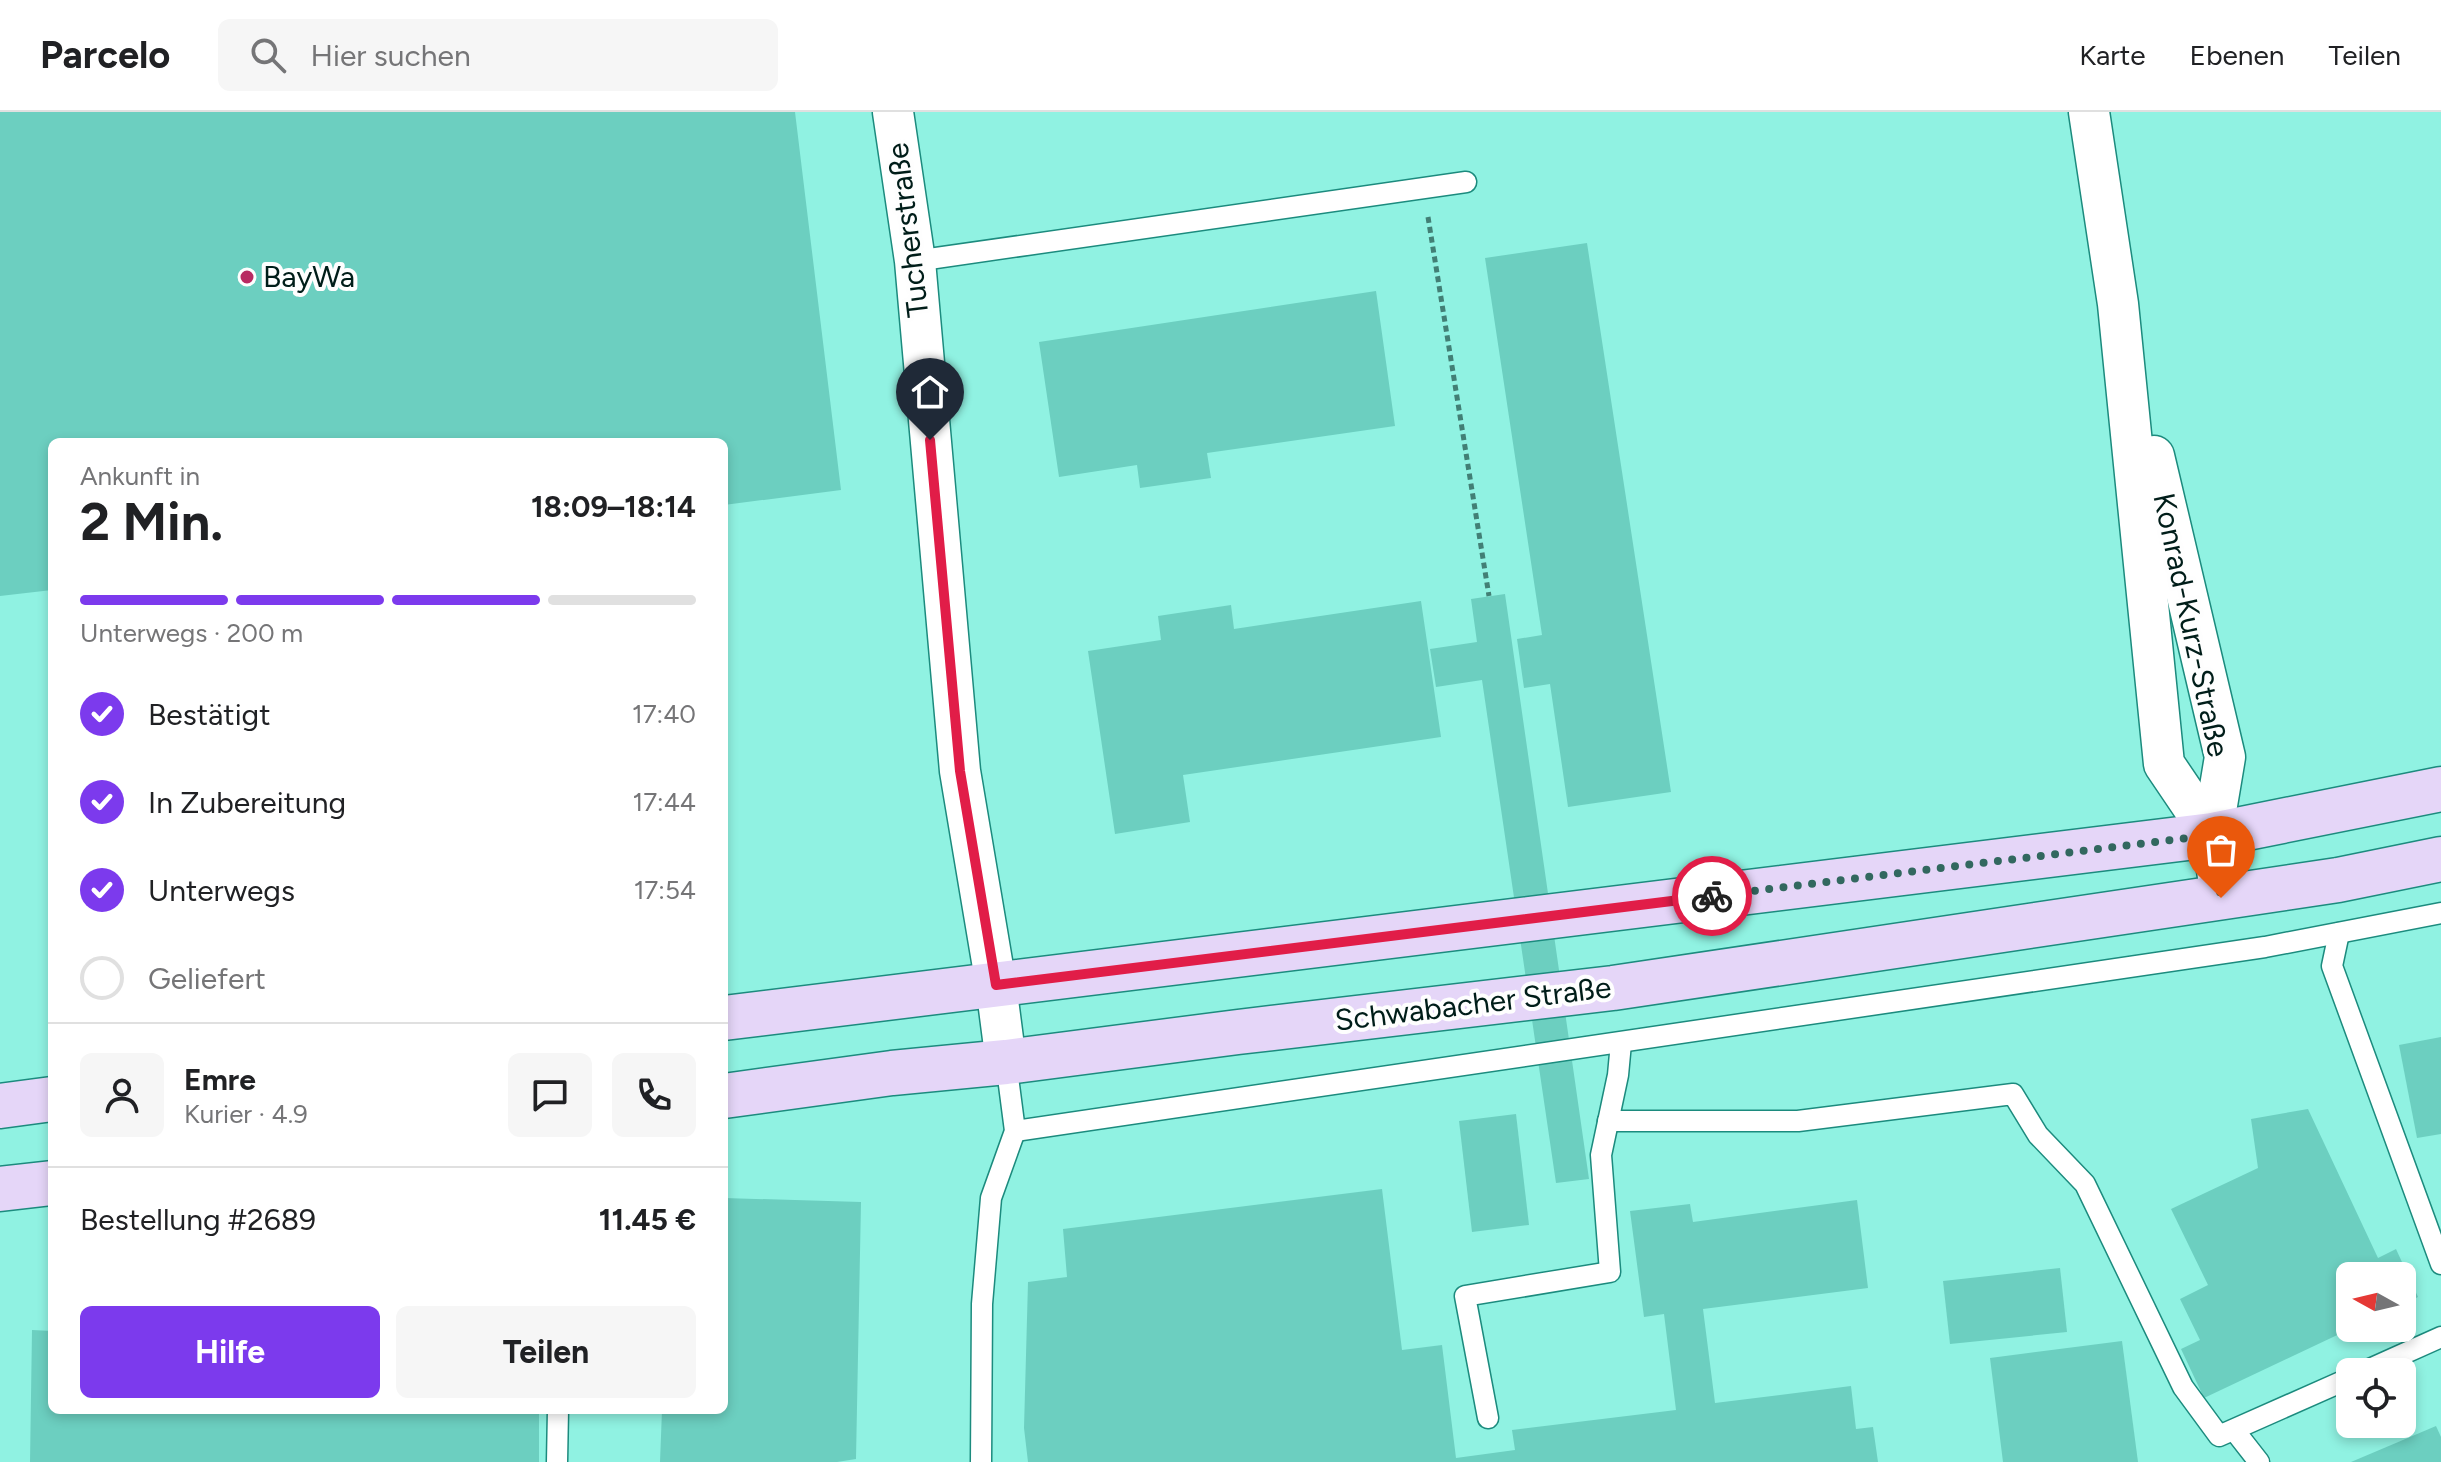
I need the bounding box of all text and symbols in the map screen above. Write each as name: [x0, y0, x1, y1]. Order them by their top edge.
search box: [218, 19, 778, 91]
text: Parcelo: [40, 32, 170, 78]
icon: search: [246, 33, 290, 77]
text: Hier suchen: [310, 37, 471, 74]
text: Karte: [2079, 38, 2146, 72]
text: Ebenen: [2190, 38, 2284, 72]
text: Teilen: [2328, 38, 2401, 72]
street label: Tucherstraße: [878, 141, 937, 319]
place label: BayWa: [263, 258, 355, 295]
marker: BayWa: [238, 268, 256, 286]
pin: [896, 358, 964, 440]
icon: home: [908, 370, 952, 414]
text: Ankunft in: [80, 460, 200, 492]
text: 18:09–18:14: [531, 488, 696, 525]
street label: Konrad-Kurz-Straße: [2145, 490, 2238, 760]
text: 2 Min.: [80, 491, 223, 553]
text: Unterwegs · 200 m: [80, 617, 303, 649]
icon: check: [80, 692, 124, 736]
text: Bestätigt: [148, 696, 271, 733]
text: 17:40: [632, 698, 696, 730]
icon: check: [80, 780, 124, 824]
text: In Zubereitung: [148, 784, 346, 821]
text: 17:44: [632, 786, 696, 818]
pin: [2187, 816, 2255, 898]
icon: bag: [2199, 828, 2243, 872]
courier: [1672, 856, 1752, 936]
icon: check: [80, 868, 124, 912]
text: Unterwegs: [148, 872, 295, 909]
text: 17:54: [634, 874, 696, 906]
icon: bike: [1690, 874, 1734, 918]
text: Geliefert: [148, 960, 266, 997]
street label: Schwabacher Straße: [1333, 968, 1613, 1039]
button: person: [80, 1053, 164, 1137]
button: chat: [508, 1053, 592, 1137]
button: phone: [612, 1053, 696, 1137]
text: Emre: [184, 1061, 256, 1098]
text: Kurier · 4.9: [184, 1098, 308, 1130]
text: Bestellung #2689: [80, 1201, 316, 1238]
text: 11.45 €: [599, 1201, 696, 1238]
north arrow: [2336, 1262, 2416, 1342]
map controls: [2336, 1262, 2416, 1438]
button: Hilfe: [80, 1306, 380, 1398]
button: Teilen: [396, 1306, 696, 1398]
button: locate: [2336, 1358, 2416, 1438]

